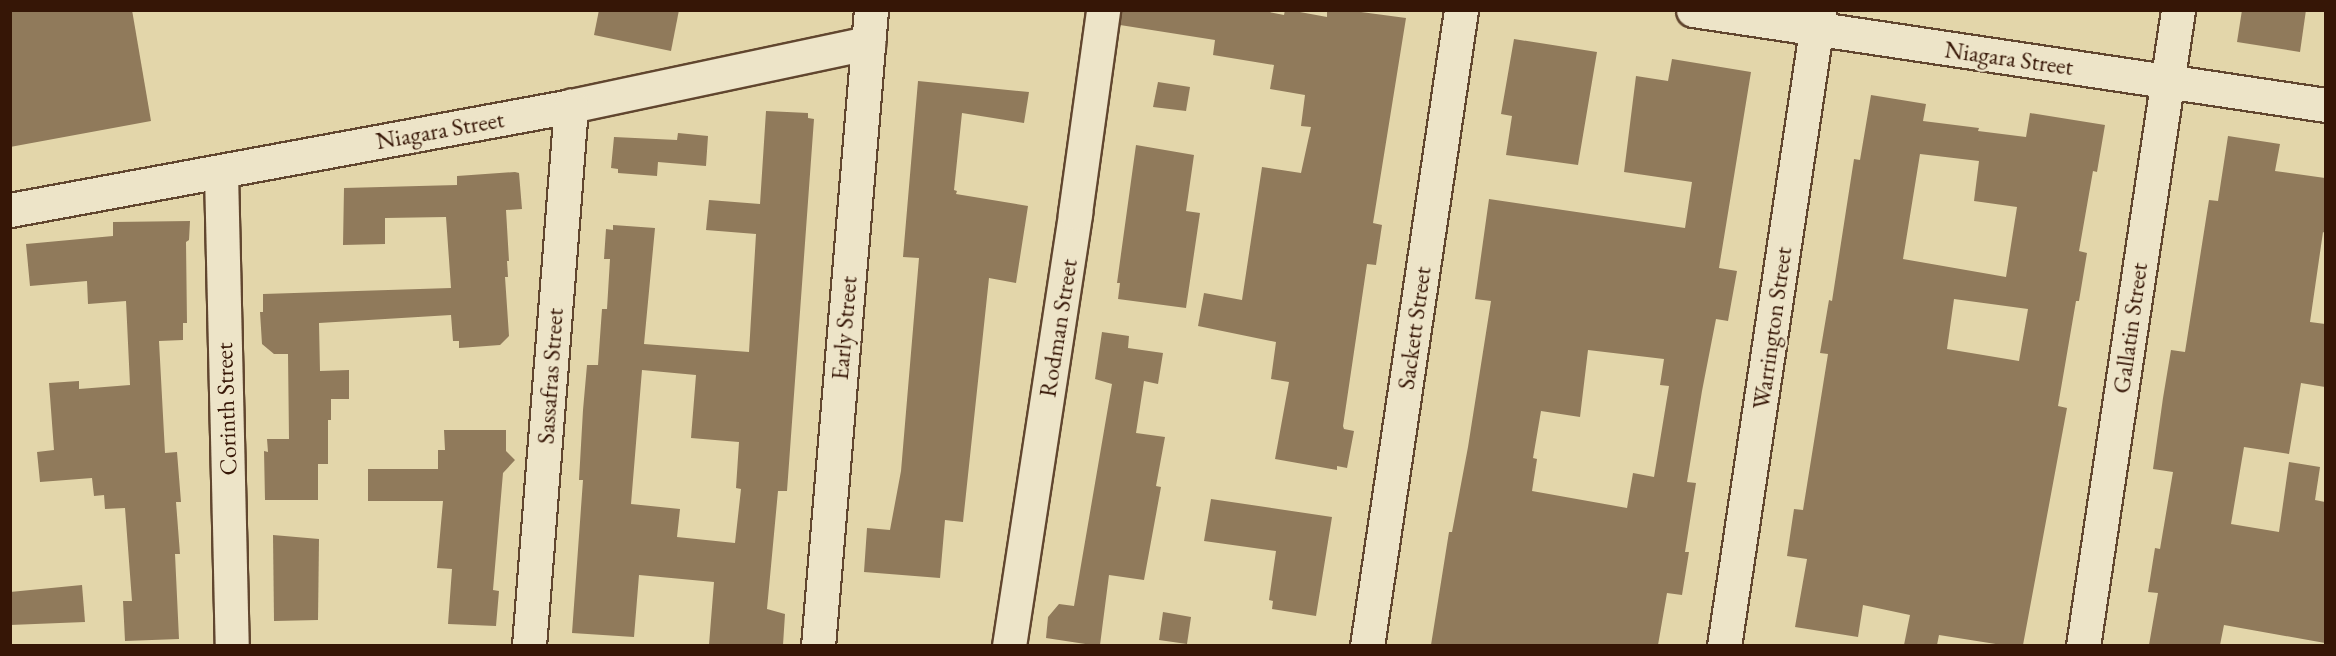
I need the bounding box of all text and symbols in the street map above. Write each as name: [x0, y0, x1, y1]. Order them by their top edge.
street label: Niagara Street: [1943, 35, 2075, 81]
street label: Niagara Street: [374, 105, 506, 155]
street label: Warrington Street: [1746, 245, 1798, 411]
street label: Rodman Street: [1033, 257, 1083, 399]
street label: Gallatin Street: [2107, 261, 2153, 395]
street label: Sackett Street: [1391, 265, 1437, 391]
street label: Early Street: [825, 275, 863, 381]
street label: Sassafras Street: [531, 307, 569, 445]
street label: Corinth Street: [209, 342, 243, 476]

